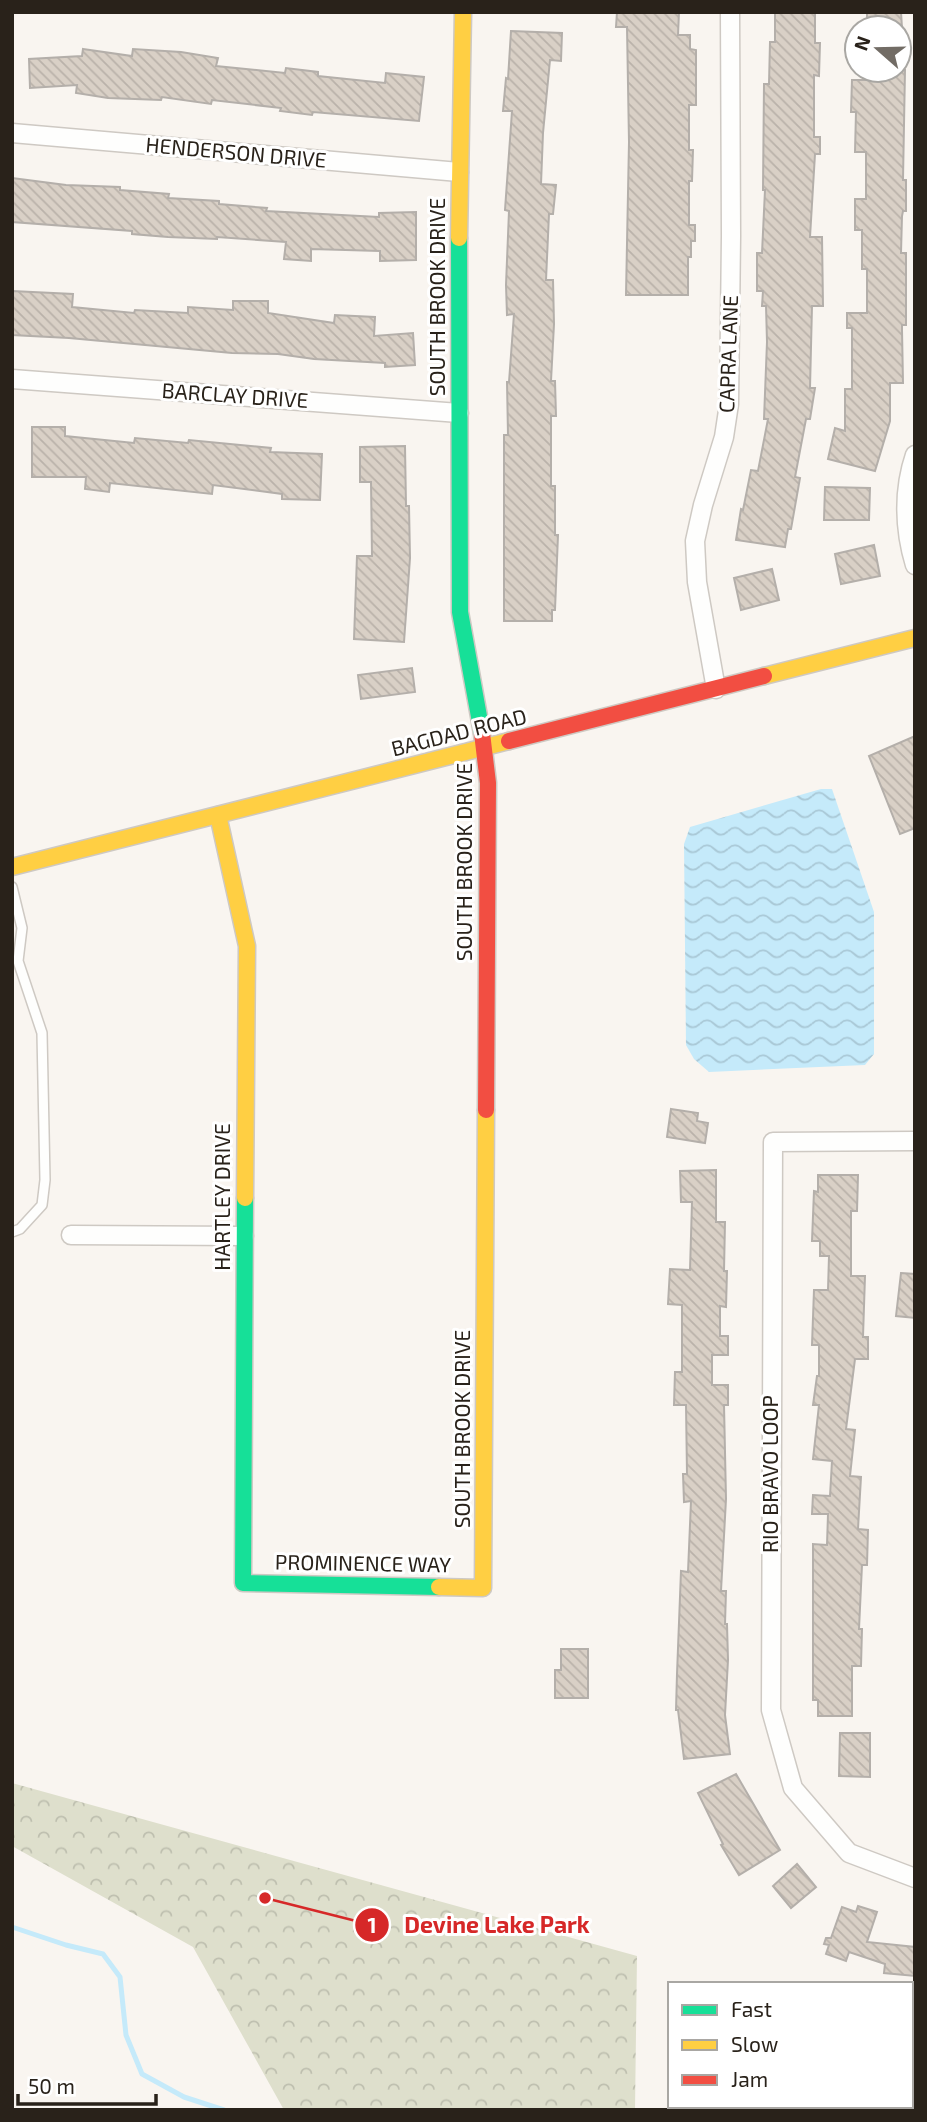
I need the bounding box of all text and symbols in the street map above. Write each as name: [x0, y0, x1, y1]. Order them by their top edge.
north arrow: [843, 14, 913, 84]
text: N: [848, 33, 875, 53]
street label: HENDERSON DRIVE: [145, 131, 328, 172]
street label: SOUTH BROOK DRIVE: [424, 198, 449, 396]
street label: CAPRA LANE: [713, 295, 742, 413]
street label: BARCLAY DRIVE: [161, 377, 309, 412]
street label: BAGDAD ROAD: [388, 703, 529, 760]
street label: SOUTH BROOK DRIVE: [451, 763, 476, 961]
street label: HARTLEY DRIVE: [209, 1123, 234, 1271]
street label: SOUTH BROOK DRIVE: [449, 1330, 474, 1528]
street label: RIO BRAVO LOOP: [757, 1395, 782, 1553]
street label: PROMINENCE WAY: [275, 1548, 451, 1577]
callout: Devine Lake Park: [355, 1903, 603, 1947]
text: Devine Lake Park: [404, 1910, 590, 1938]
text: 1: [367, 1912, 377, 1937]
legend: [668, 1982, 913, 2108]
text: Fast: [731, 1996, 772, 2021]
text: Slow: [731, 2031, 778, 2056]
scale bar: [18, 2062, 156, 2106]
text: Jam: [731, 2066, 768, 2091]
text: 50 m: [28, 2073, 75, 2098]

